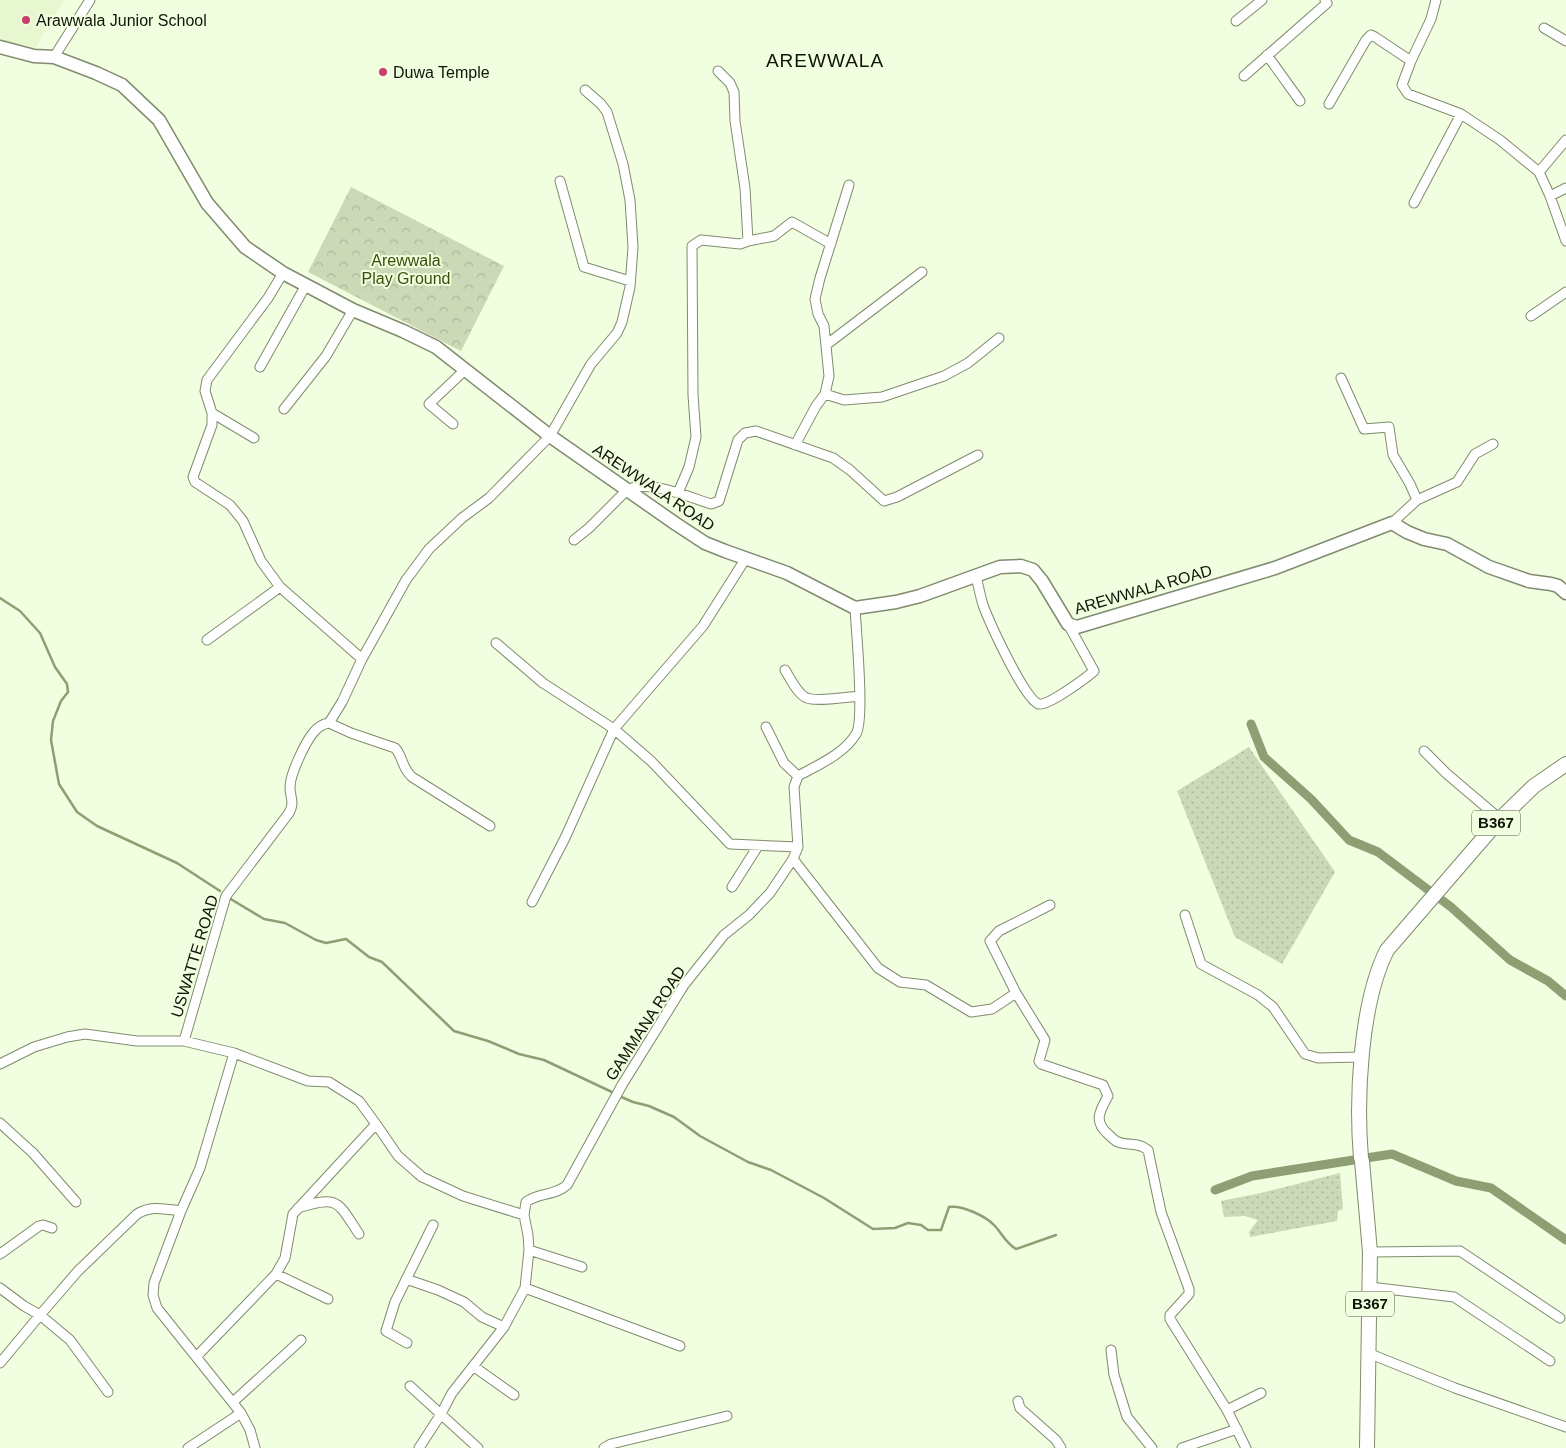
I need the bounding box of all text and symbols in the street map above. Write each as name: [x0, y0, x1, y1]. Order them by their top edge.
place label: Arawwala Junior School: [36, 12, 207, 29]
marker: Arawwala Junior School: [20, 14, 32, 26]
district label: AREWWALA: [766, 50, 884, 71]
place label: Duwa Temple: [393, 64, 490, 81]
marker: Duwa Temple: [377, 66, 389, 78]
park label: Arewwala Play Ground: [362, 252, 450, 287]
street label: AREWWALA ROAD: [590, 441, 718, 534]
street label: AREWWALA ROAD: [1072, 562, 1214, 617]
road number: B367: [1472, 810, 1520, 836]
street label: USWATTE ROAD: [168, 893, 221, 1019]
street label: GAMMANA ROAD: [602, 963, 689, 1083]
road number: B367: [1346, 1292, 1394, 1316]

